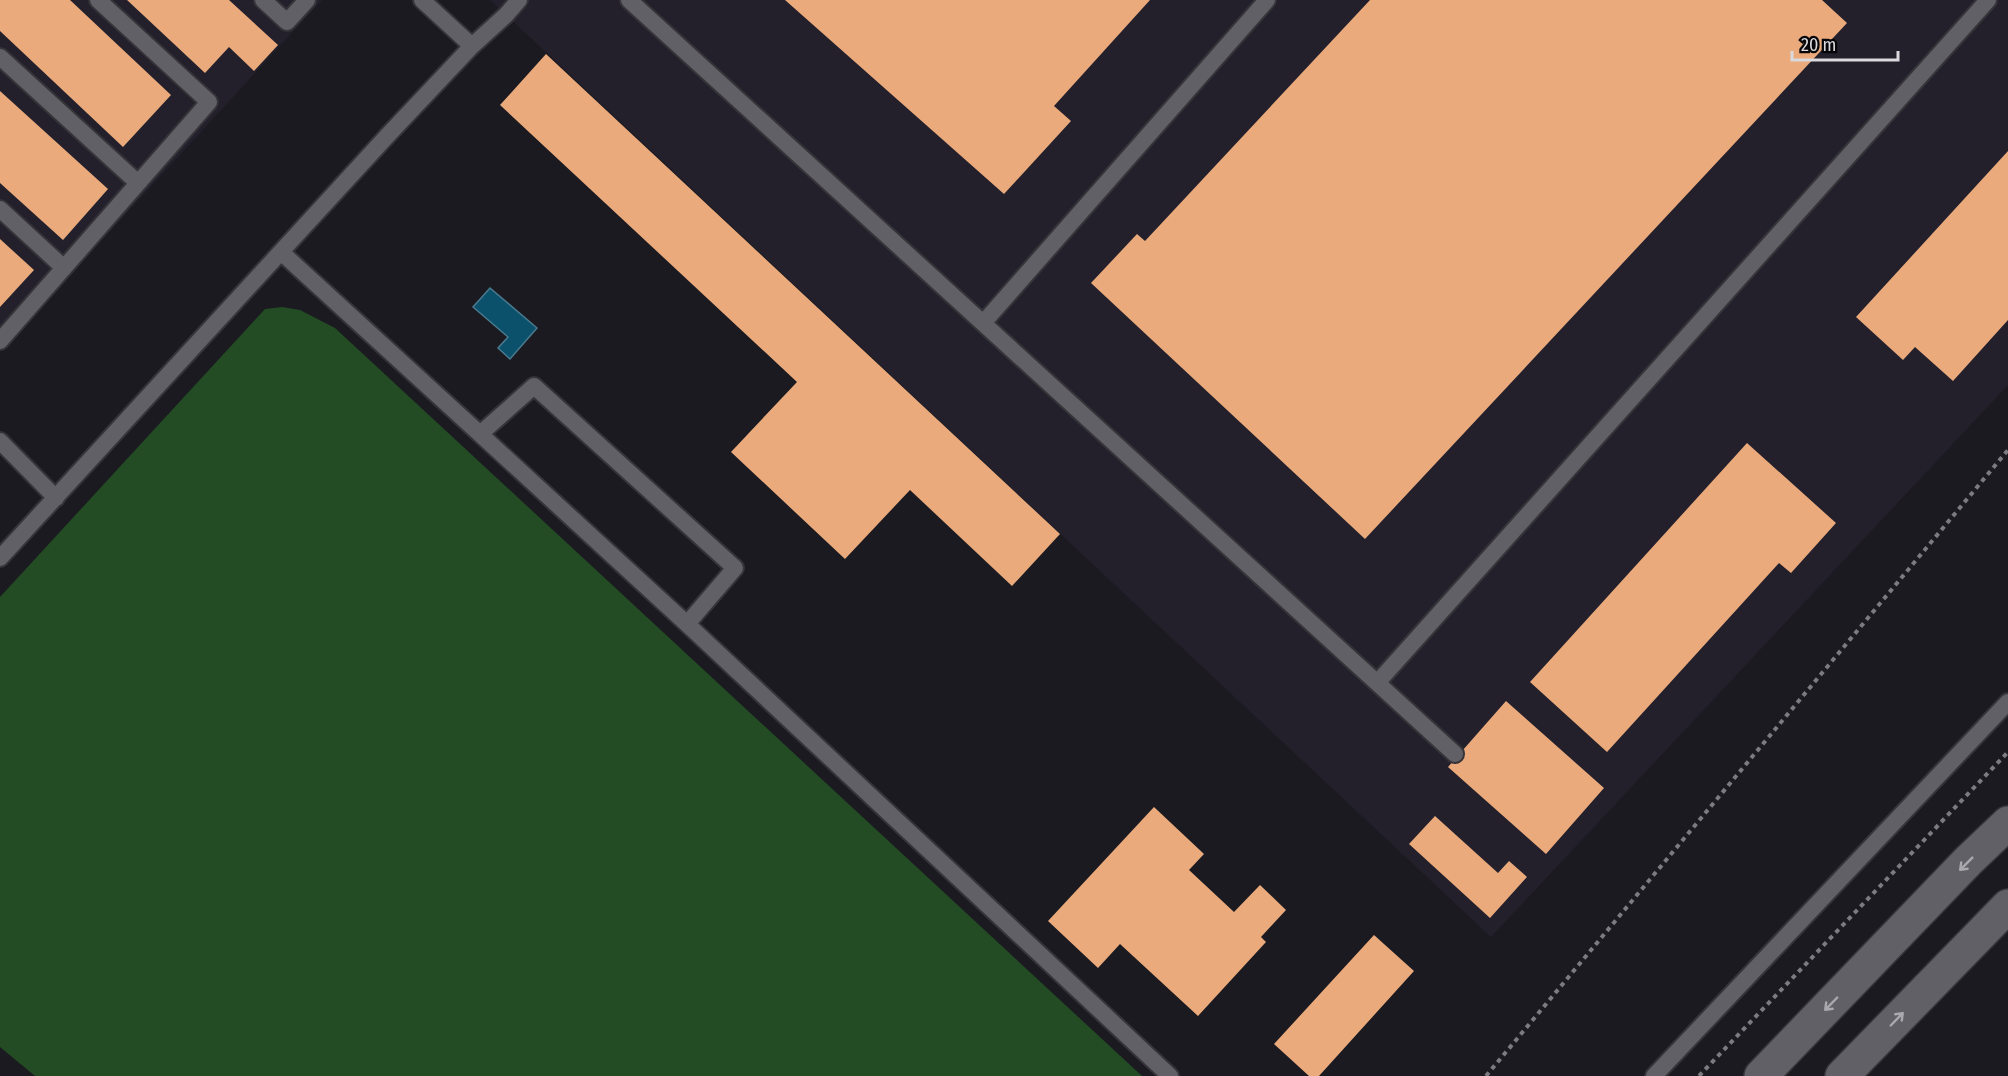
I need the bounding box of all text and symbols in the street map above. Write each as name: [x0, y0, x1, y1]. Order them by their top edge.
scale bar: [1792, 24, 1898, 62]
text: 20 m: [1801, 34, 1836, 56]
one-way arrow: [1959, 857, 1973, 872]
one-way arrow: [1823, 997, 1838, 1012]
one-way arrow: [1890, 1012, 1904, 1027]

